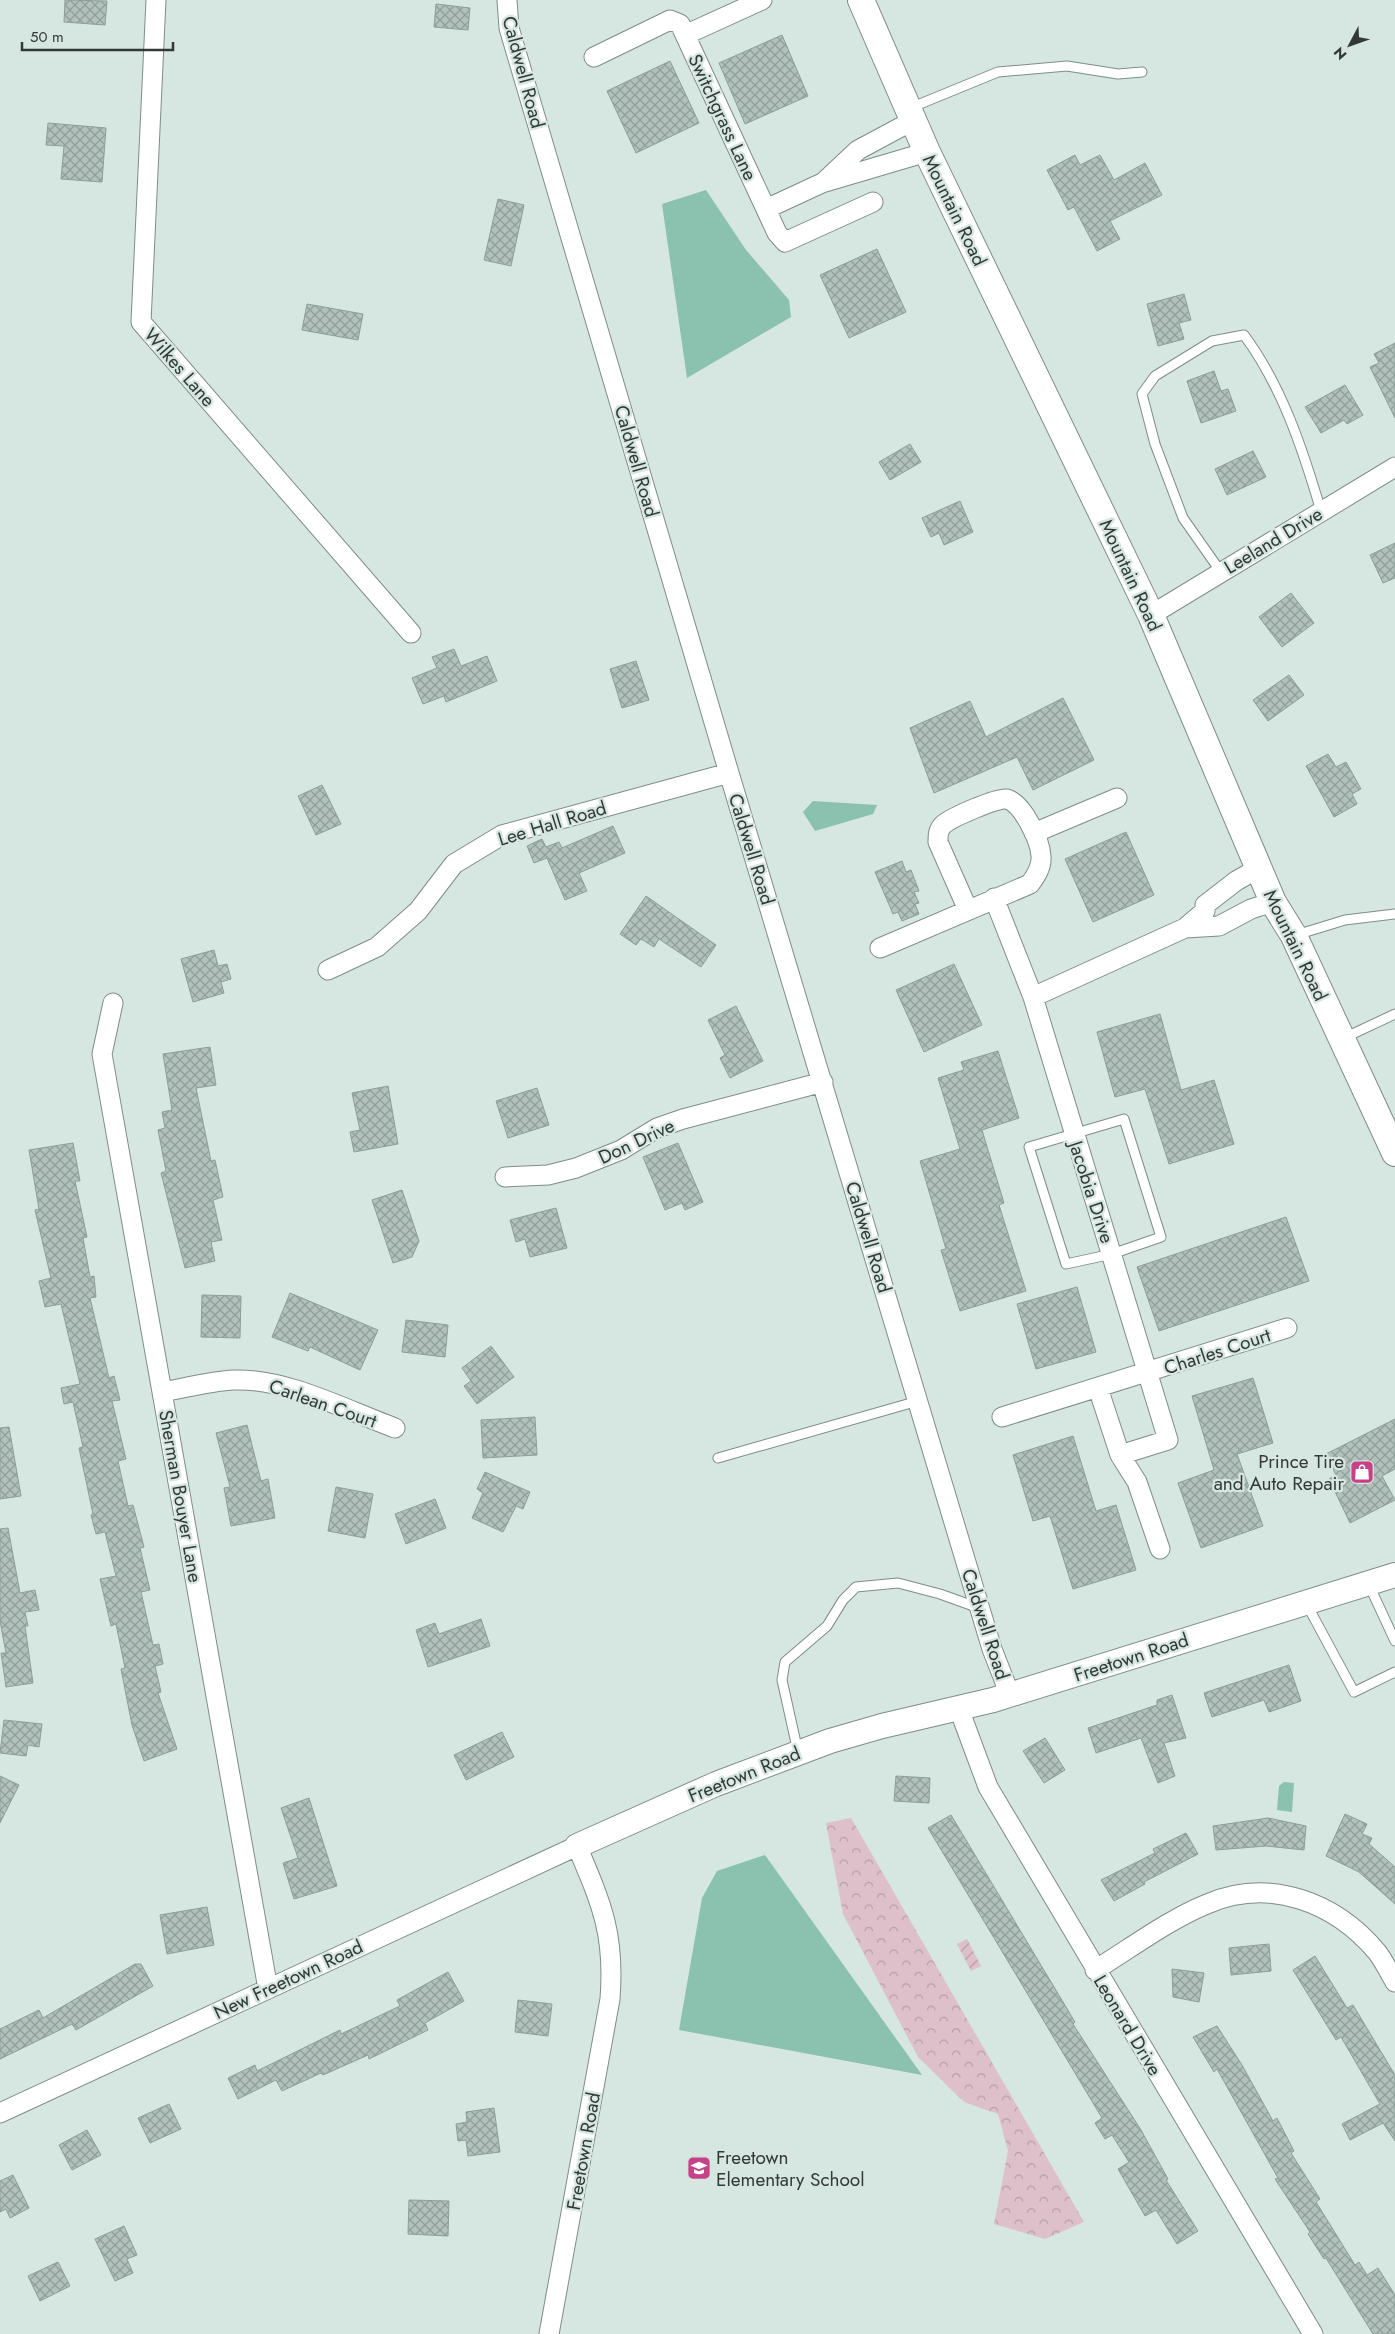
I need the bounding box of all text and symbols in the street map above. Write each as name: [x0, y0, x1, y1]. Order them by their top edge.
street label: Caldwell Road: [496, 13, 551, 131]
scale bar: [22, 20, 174, 52]
north arrow: [1325, 20, 1375, 70]
text: 50 m: [30, 26, 64, 48]
text: N: [1329, 43, 1351, 64]
street label: Switchgrass Lane: [681, 49, 764, 185]
street label: Mountain Road: [916, 150, 993, 271]
street label: Wilkes Lane: [138, 322, 222, 413]
street label: Caldwell Road: [608, 402, 665, 520]
street label: Leeland Drive: [1219, 500, 1328, 580]
street label: Mountain Road: [1093, 515, 1168, 636]
street label: Caldwell Road: [722, 790, 781, 908]
street label: Lee Hall Road: [495, 794, 610, 853]
street label: Mountain Road: [1257, 885, 1334, 1006]
street label: Don Drive: [594, 1112, 679, 1171]
street label: Jacobia Drive: [1061, 1135, 1121, 1247]
street label: Caldwell Road: [839, 1178, 898, 1296]
street label: Charles Court: [1160, 1321, 1274, 1381]
street label: Carlean Court: [265, 1372, 381, 1435]
street label: Sherman Bouyer Lane: [152, 1408, 209, 1585]
place label: Prince Tire and Auto Repair: [1214, 1448, 1344, 1497]
shop icon: Prince Tire and Auto Repair: [1349, 1459, 1375, 1485]
street label: Caldwell Road: [955, 1565, 1016, 1683]
street label: Freetown Road: [1070, 1626, 1192, 1689]
street label: Freetown Road: [684, 1740, 804, 1809]
street label: New Freetown Road: [209, 1933, 367, 2026]
street label: Leonard Drive: [1087, 1970, 1168, 2081]
street label: Freetown Road: [560, 2090, 607, 2212]
place label: Freetown Elementary School: [716, 2144, 865, 2193]
school or university icon: Freetown Elementary School: [686, 2155, 712, 2181]

